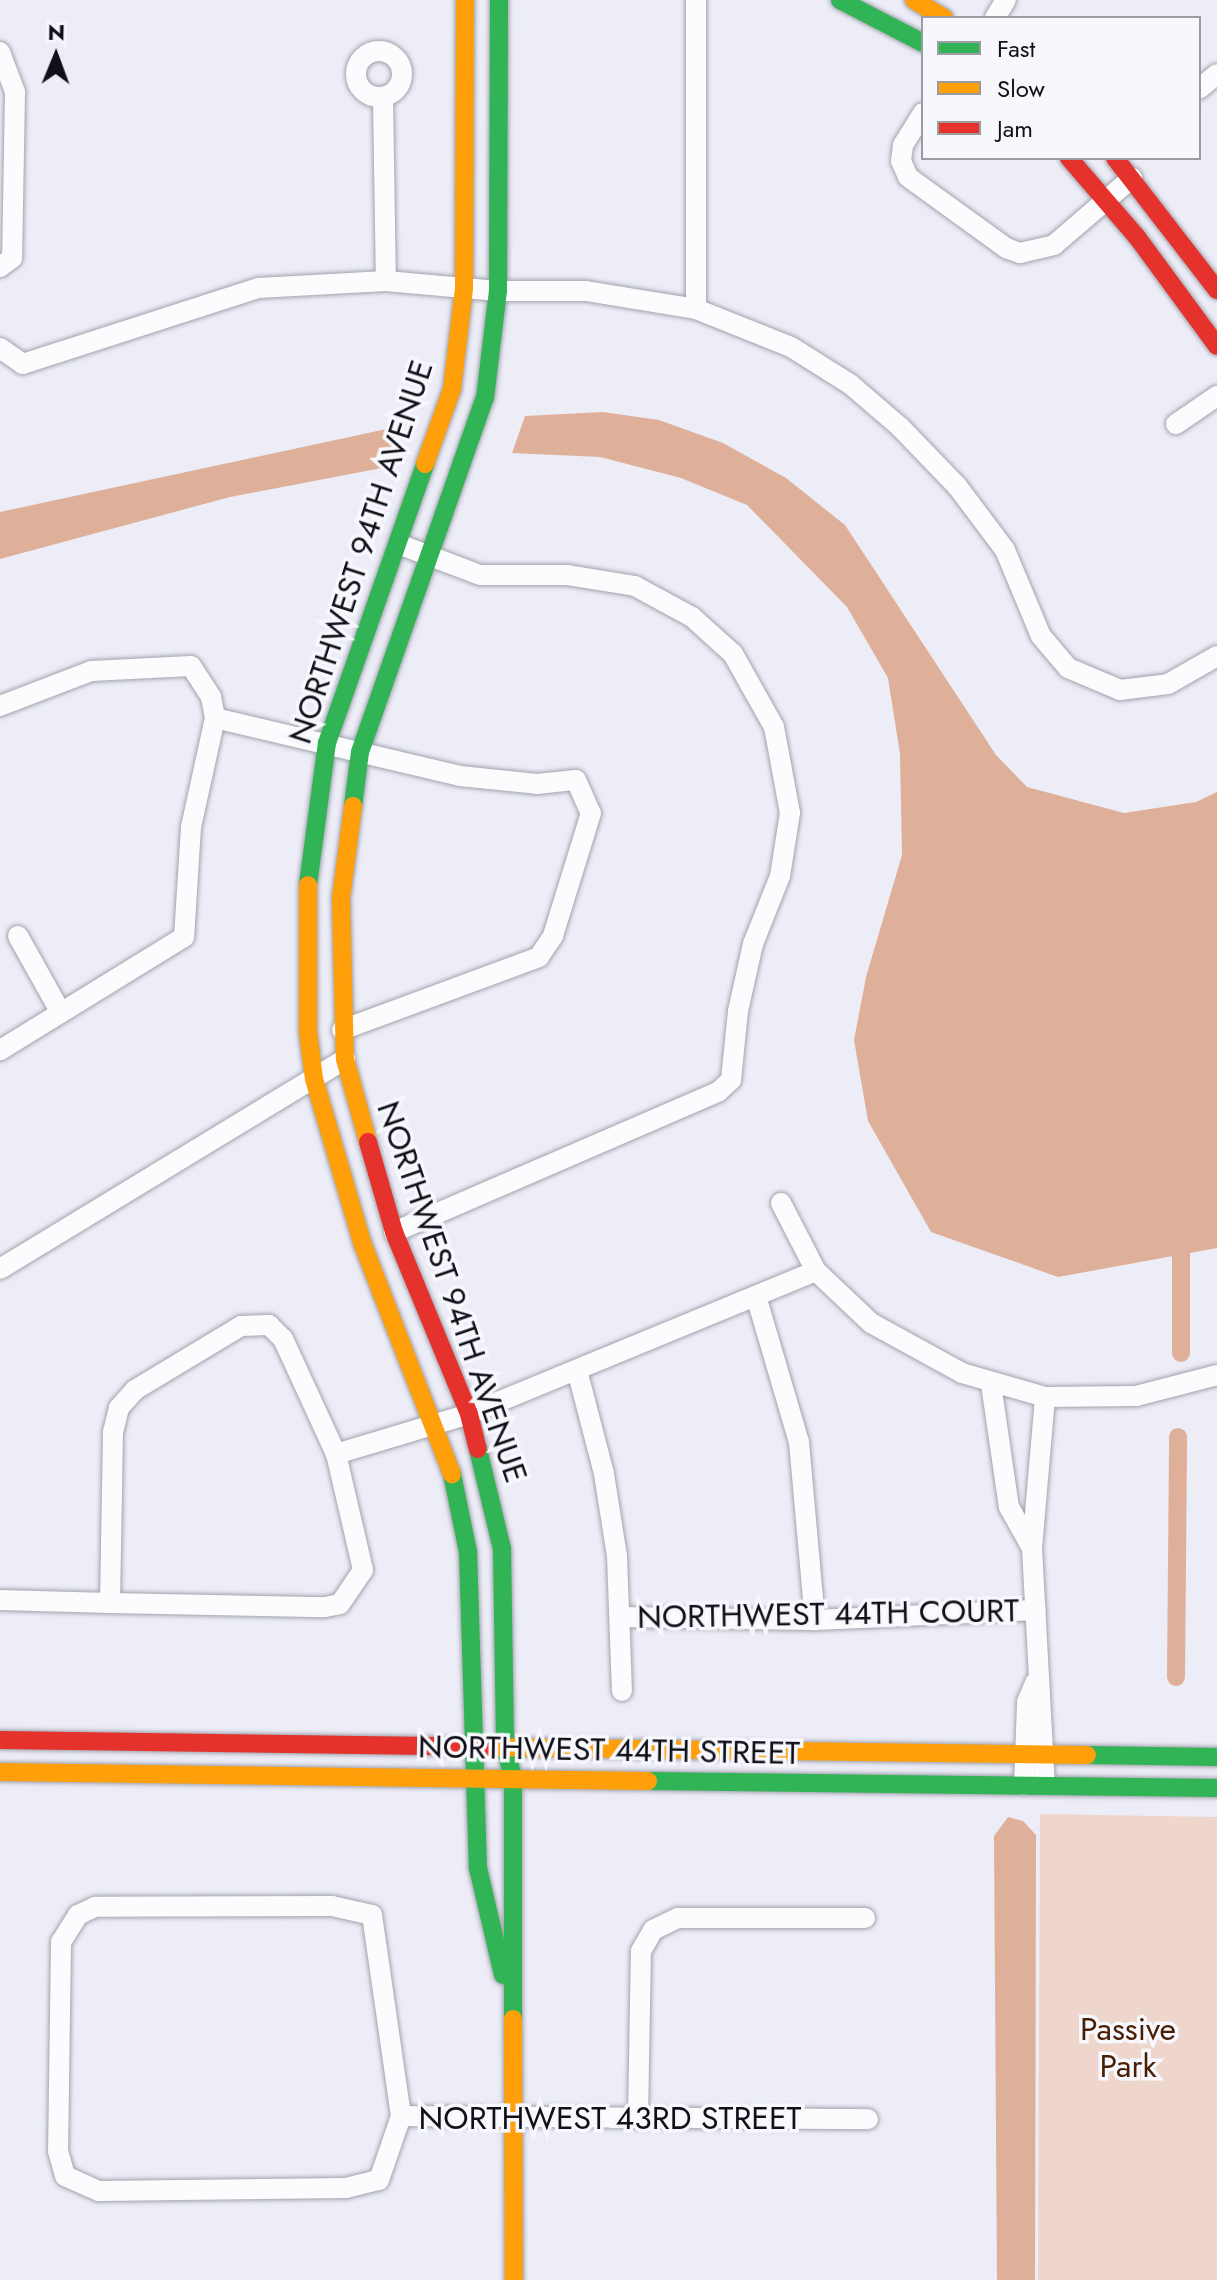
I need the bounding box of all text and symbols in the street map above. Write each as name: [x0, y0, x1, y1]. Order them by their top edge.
north arrow: [16, 16, 96, 96]
text: N: [47, 16, 65, 48]
legend: [921, 16, 1201, 160]
text: Fast: [997, 31, 1035, 66]
text: Slow: [997, 71, 1045, 106]
text: Jam: [997, 111, 1033, 146]
street label: NORTHWEST 94TH AVENUE: [281, 356, 441, 748]
street label: NORTHWEST 94TH AVENUE: [369, 1096, 535, 1488]
street label: NORTHWEST 44TH COURT: [637, 1591, 1019, 1637]
street label: NORTHWEST 44TH STREET: [418, 1727, 800, 1773]
park label: Passive Park: [1080, 2011, 1176, 2086]
street label: NORTHWEST 43RD STREET: [419, 2099, 801, 2137]

